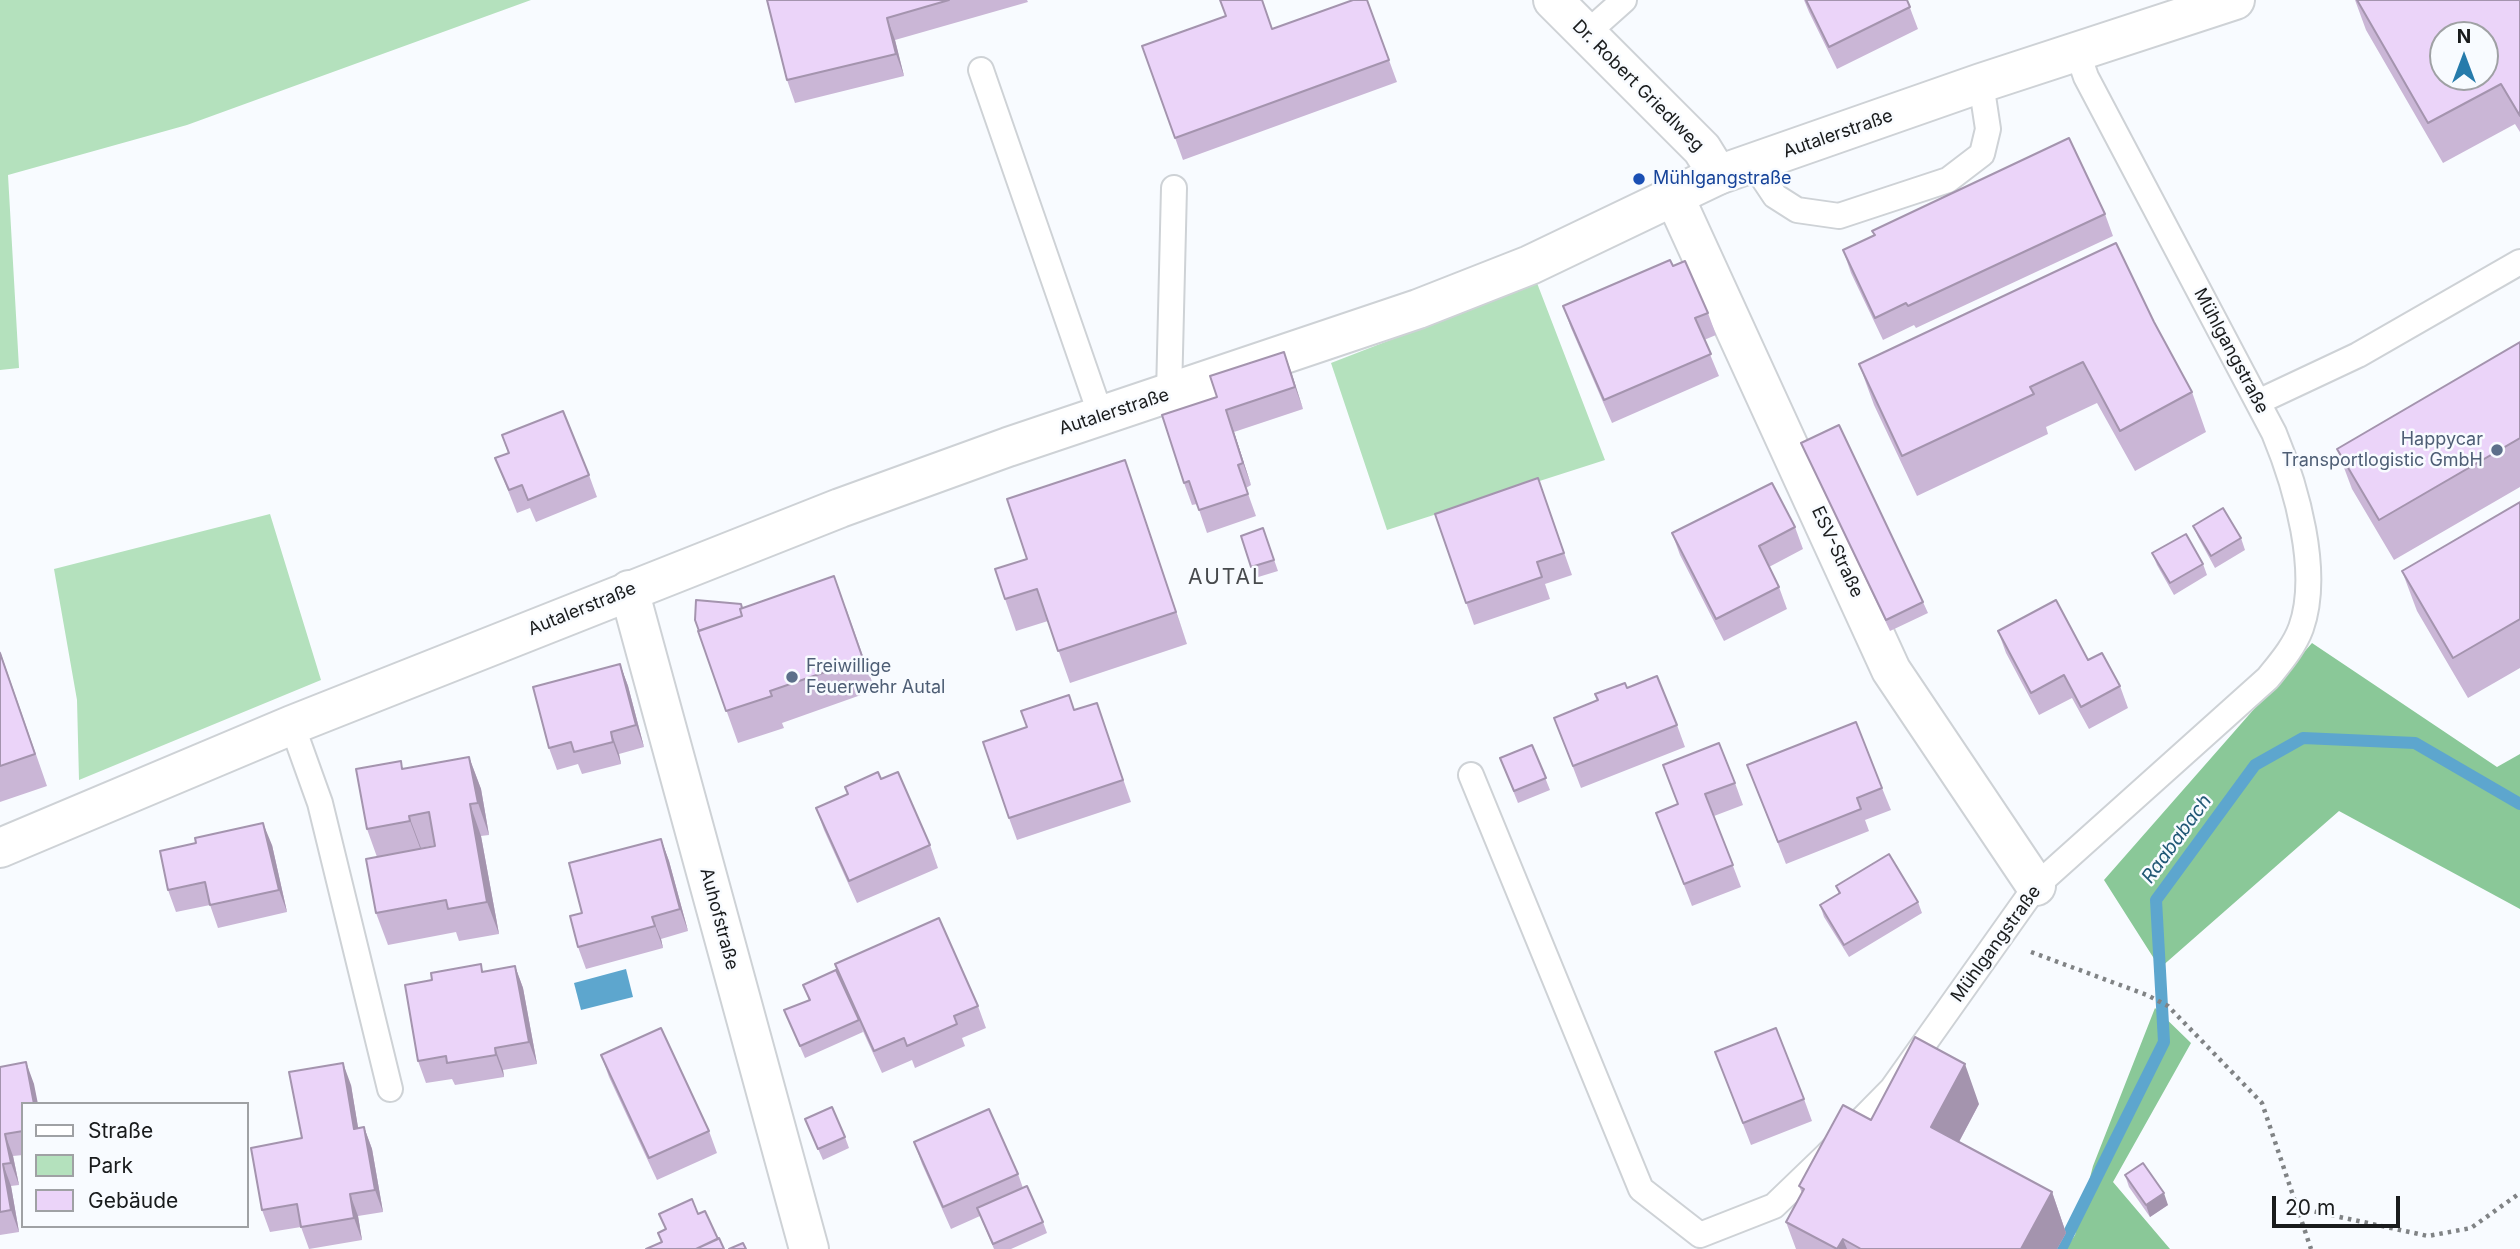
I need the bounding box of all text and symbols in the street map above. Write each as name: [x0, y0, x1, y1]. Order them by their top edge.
street label: Dr. Robert Griedlweg: [1568, 16, 1708, 156]
north arrow: [2429, 21, 2499, 91]
text: N: [2457, 25, 2471, 48]
street label: Autalerstraße: [1780, 105, 1896, 163]
place label: Mühlgangstraße: [1653, 168, 1792, 190]
marker: Mühlgangstraße: [1631, 171, 1647, 187]
street label: Mühlgangstraße: [2189, 285, 2273, 417]
street label: Autalerstraße: [1056, 384, 1172, 440]
place label: Happycar Transportlogistic GmbH: [2281, 429, 2483, 472]
marker: Happycar Transportlogistic GmbH: [2489, 442, 2505, 458]
street label: ESV-Straße: [1806, 503, 1868, 601]
district label: AUTAL: [1189, 565, 1265, 591]
street label: Autalerstraße: [525, 578, 639, 640]
place label: Freiwillige Feuerwehr Autal: [806, 656, 945, 698]
marker: Freiwillige Feuerwehr Autal: [784, 669, 800, 685]
water label: Raababach: [2137, 790, 2217, 888]
street label: Auhofstraße: [695, 866, 743, 972]
street label: Mühlgangstraße: [1947, 882, 2045, 1006]
legend: [21, 1102, 248, 1228]
text: Straße: [88, 1118, 153, 1143]
text: Park: [88, 1153, 133, 1178]
scale bar: [2275, 1182, 2403, 1226]
text: Gebäude: [88, 1188, 178, 1213]
text: 20 m: [2285, 1195, 2335, 1220]

